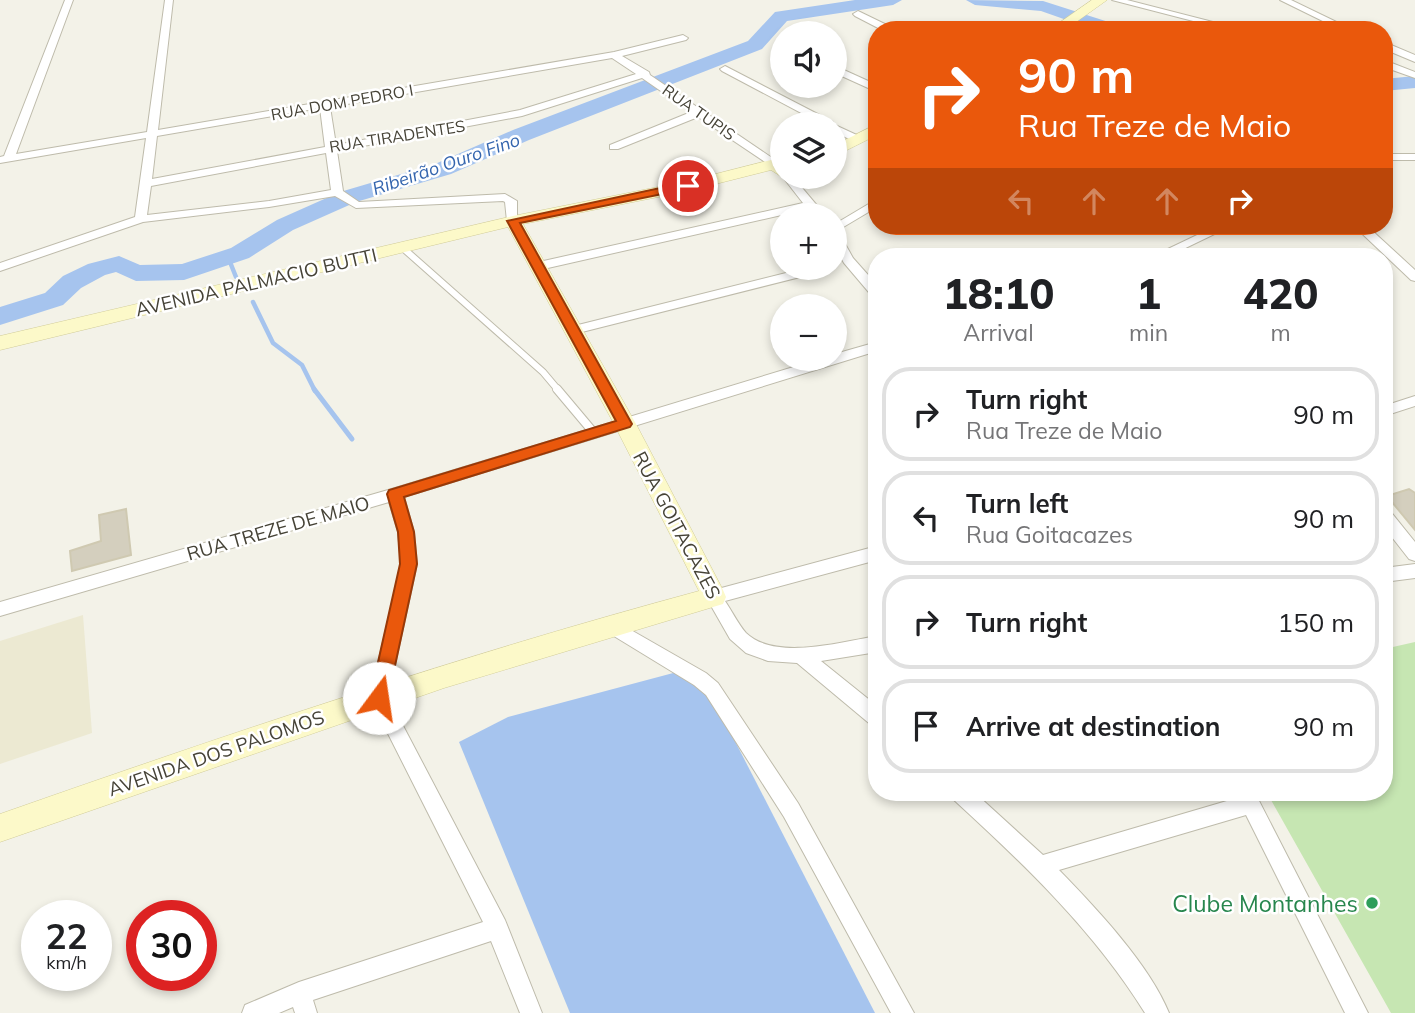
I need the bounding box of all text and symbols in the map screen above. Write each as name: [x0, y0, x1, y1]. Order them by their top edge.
map controls: [770, 21, 847, 371]
button: sound: [770, 21, 847, 98]
text: 90 m: [1018, 44, 1134, 105]
icon: right: [903, 49, 994, 140]
street label: RUA DOM PEDRO I: [269, 80, 415, 124]
street label: RUA TUPIS: [659, 80, 739, 144]
text: Rua Treze de Maio: [1018, 105, 1291, 145]
button: layers: [770, 112, 847, 189]
street label: RUA TIRADENTES: [328, 115, 466, 157]
water label: Ribeirão Ouro Fino: [369, 128, 523, 200]
pin: [658, 156, 718, 216]
icon: arrive: [669, 167, 707, 205]
icon: left: [1002, 182, 1040, 220]
icon: ahead: [1075, 182, 1113, 220]
icon: ahead: [1148, 182, 1186, 220]
icon: right: [1221, 182, 1259, 220]
button: +: [770, 203, 847, 280]
street label: AVENIDA PALMACIO BUTTI: [133, 243, 379, 321]
text: 18:10: [943, 267, 1054, 320]
text: 1: [1136, 267, 1161, 320]
text: 420: [1243, 267, 1318, 320]
button: −: [770, 294, 847, 371]
text: Arrival: [963, 318, 1034, 347]
text: min: [1129, 318, 1168, 347]
text: m: [1270, 318, 1291, 347]
text: Turn right: [966, 383, 1087, 416]
icon: right: [907, 395, 945, 433]
text: 90 m: [1293, 398, 1354, 431]
text: Rua Treze de Maio: [966, 416, 1162, 445]
street label: RUA GOITACAZES: [628, 447, 726, 603]
text: Turn left: [966, 487, 1068, 520]
street label: RUA TREZE DE MAIO: [184, 490, 372, 566]
icon: left: [907, 499, 945, 537]
text: 90 m: [1293, 502, 1354, 535]
text: Rua Goitacazes: [966, 520, 1133, 549]
icon: right: [907, 603, 945, 641]
text: Turn right: [966, 606, 1087, 639]
text: 150 m: [1278, 606, 1354, 639]
position arrow: [342, 661, 416, 735]
street label: AVENIDA DOS PALOMOS: [105, 705, 327, 801]
icon: arrive: [907, 707, 945, 745]
text: Arrive at destination: [966, 710, 1221, 743]
text: 90 m: [1293, 710, 1354, 743]
place label: Clube Montanhes: [1172, 889, 1358, 918]
marker: Clube Montanhes: [1364, 895, 1380, 911]
speed limit sign: 30: [126, 900, 217, 991]
text: 22: [45, 914, 88, 958]
text: km/h: [46, 951, 87, 974]

